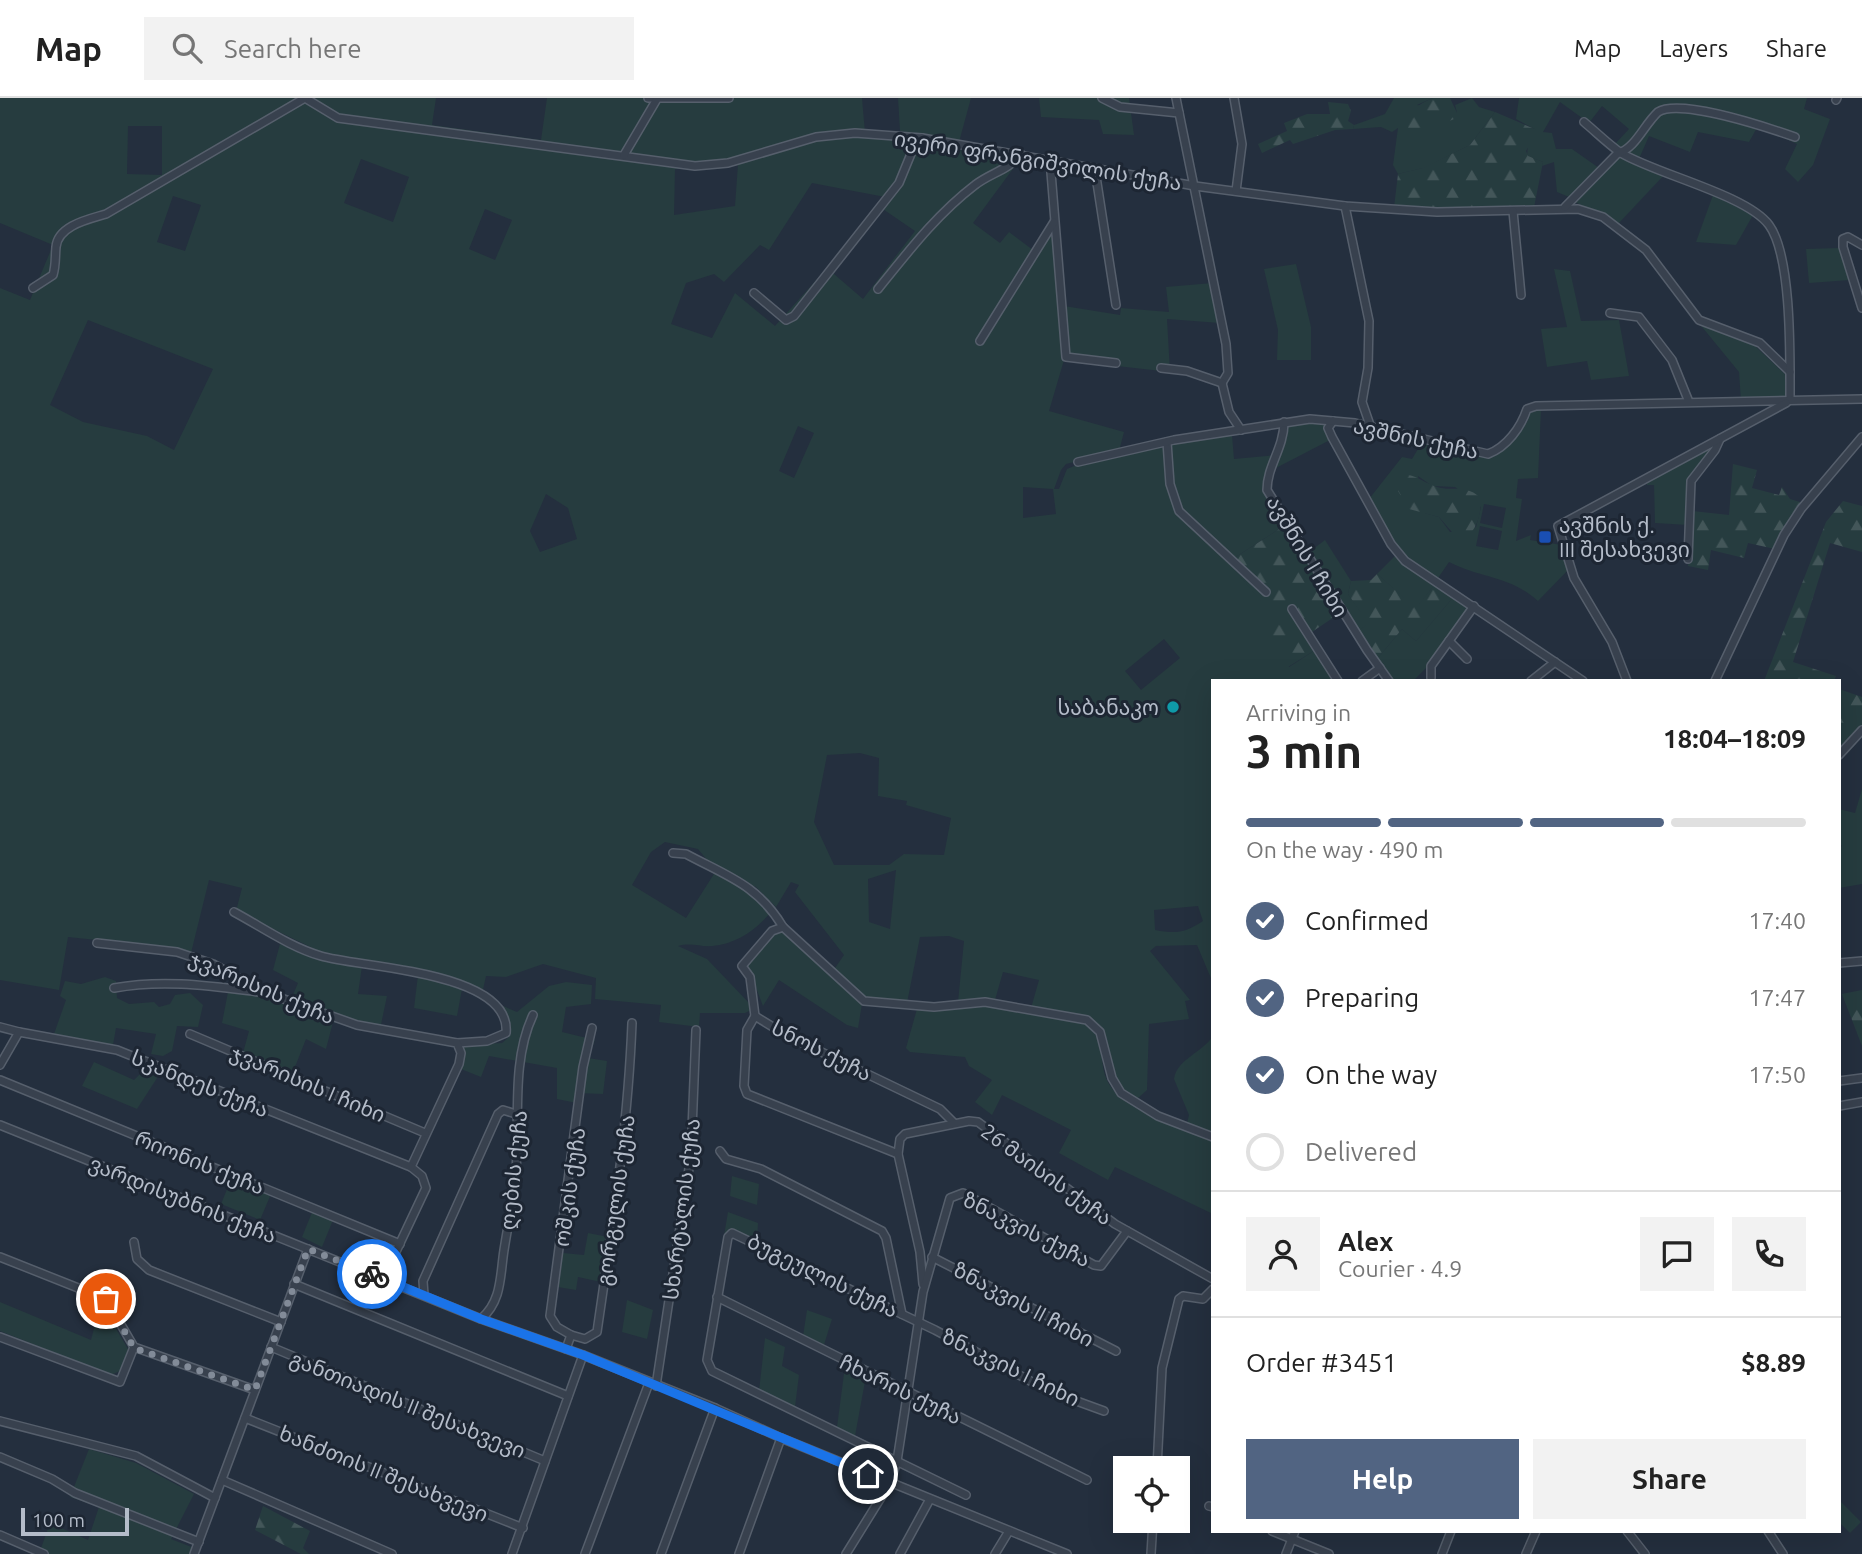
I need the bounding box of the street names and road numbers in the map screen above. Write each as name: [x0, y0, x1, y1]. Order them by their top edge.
street label: ივერი ფრანგიშვილის ქუჩა: [892, 125, 1183, 197]
street label: ავშნის ქუჩა: [1351, 413, 1481, 464]
street label: ავშნის I ჩიხი: [1261, 491, 1354, 622]
street label: ჯვარისის ქუჩა: [185, 946, 338, 1029]
street label: სნოს ქუჩა: [768, 1015, 876, 1086]
street label: ჯვარისის I ჩიხი: [226, 1040, 389, 1127]
street label: სკანდეს ქუჩა: [127, 1045, 272, 1123]
street label: ღების ქუჩა: [495, 1109, 533, 1231]
street label: გორგულის ქუჩა: [591, 1113, 641, 1287]
street label: სხარტალის ქუჩა: [658, 1117, 706, 1301]
street label: 26 მაისის ქუჩა: [976, 1118, 1117, 1230]
street label: რიონის ქუჩა: [132, 1125, 268, 1200]
street label: ოშკის ქუჩა: [549, 1126, 590, 1248]
street label: ვარდისუბნის ქუჩა: [85, 1150, 280, 1249]
street label: ზნაკვის ქუჩა: [959, 1187, 1095, 1272]
street label: ბუგეულის ქუჩა: [743, 1228, 902, 1324]
street label: ზნაკვის II ჩიხი: [949, 1257, 1098, 1352]
street label: ზნაკვის I ჩიხი: [938, 1323, 1084, 1412]
street label: განთიადის II შესახვევი: [286, 1346, 529, 1464]
street label: ჩხარის ქუჩა: [836, 1349, 966, 1430]
street label: ხანძთის II შესახვევი: [276, 1420, 492, 1527]

